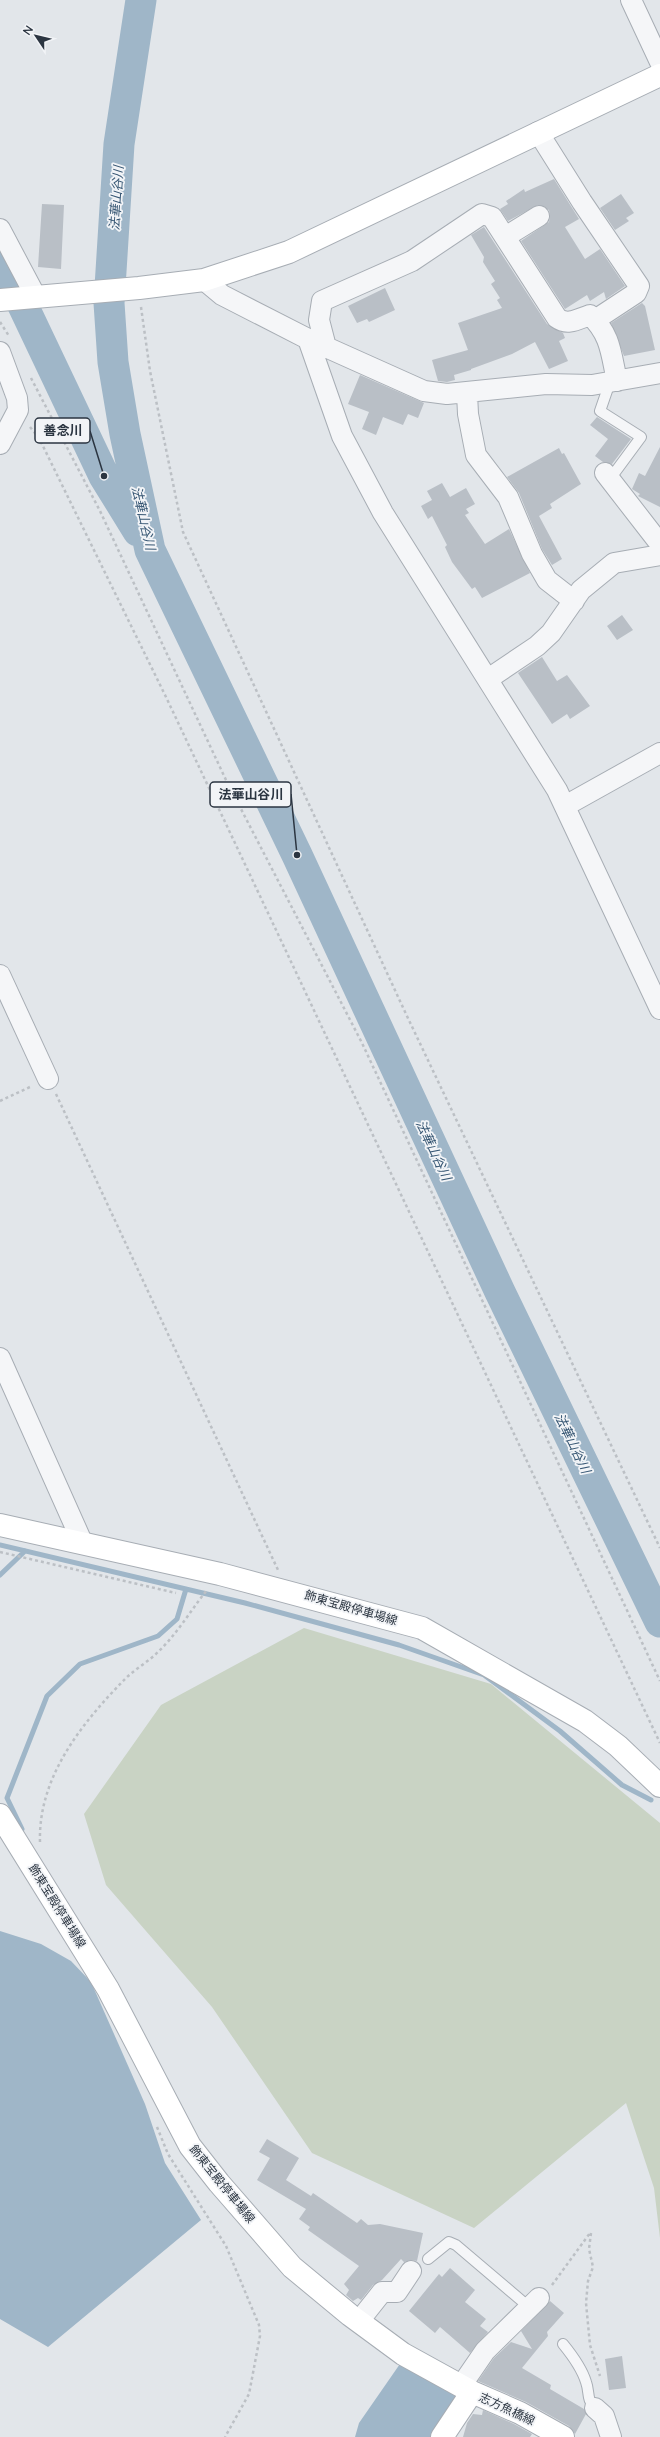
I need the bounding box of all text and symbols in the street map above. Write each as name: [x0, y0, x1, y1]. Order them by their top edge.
north arrow: [16, 16, 56, 56]
text: N: [20, 23, 35, 37]
water label: 法華山谷川: [106, 163, 126, 231]
callout: 善念川: [35, 418, 90, 443]
text: 善念川: [43, 422, 83, 438]
water label: 法華山谷川: [129, 485, 160, 553]
callout: 法華山谷川: [210, 782, 291, 807]
text: 法華山谷川: [218, 786, 284, 802]
water label: 法華山谷川: [413, 1117, 456, 1185]
water label: 法華山谷川: [552, 1410, 595, 1478]
street label: 飾東宝殿停車場線: [303, 1587, 399, 1628]
street label: 飾東宝殿停車場線: [26, 1861, 89, 1950]
street label: 飾東宝殿停車場線: [186, 2142, 258, 2226]
street label: 志方魚橋線: [477, 2389, 538, 2428]

